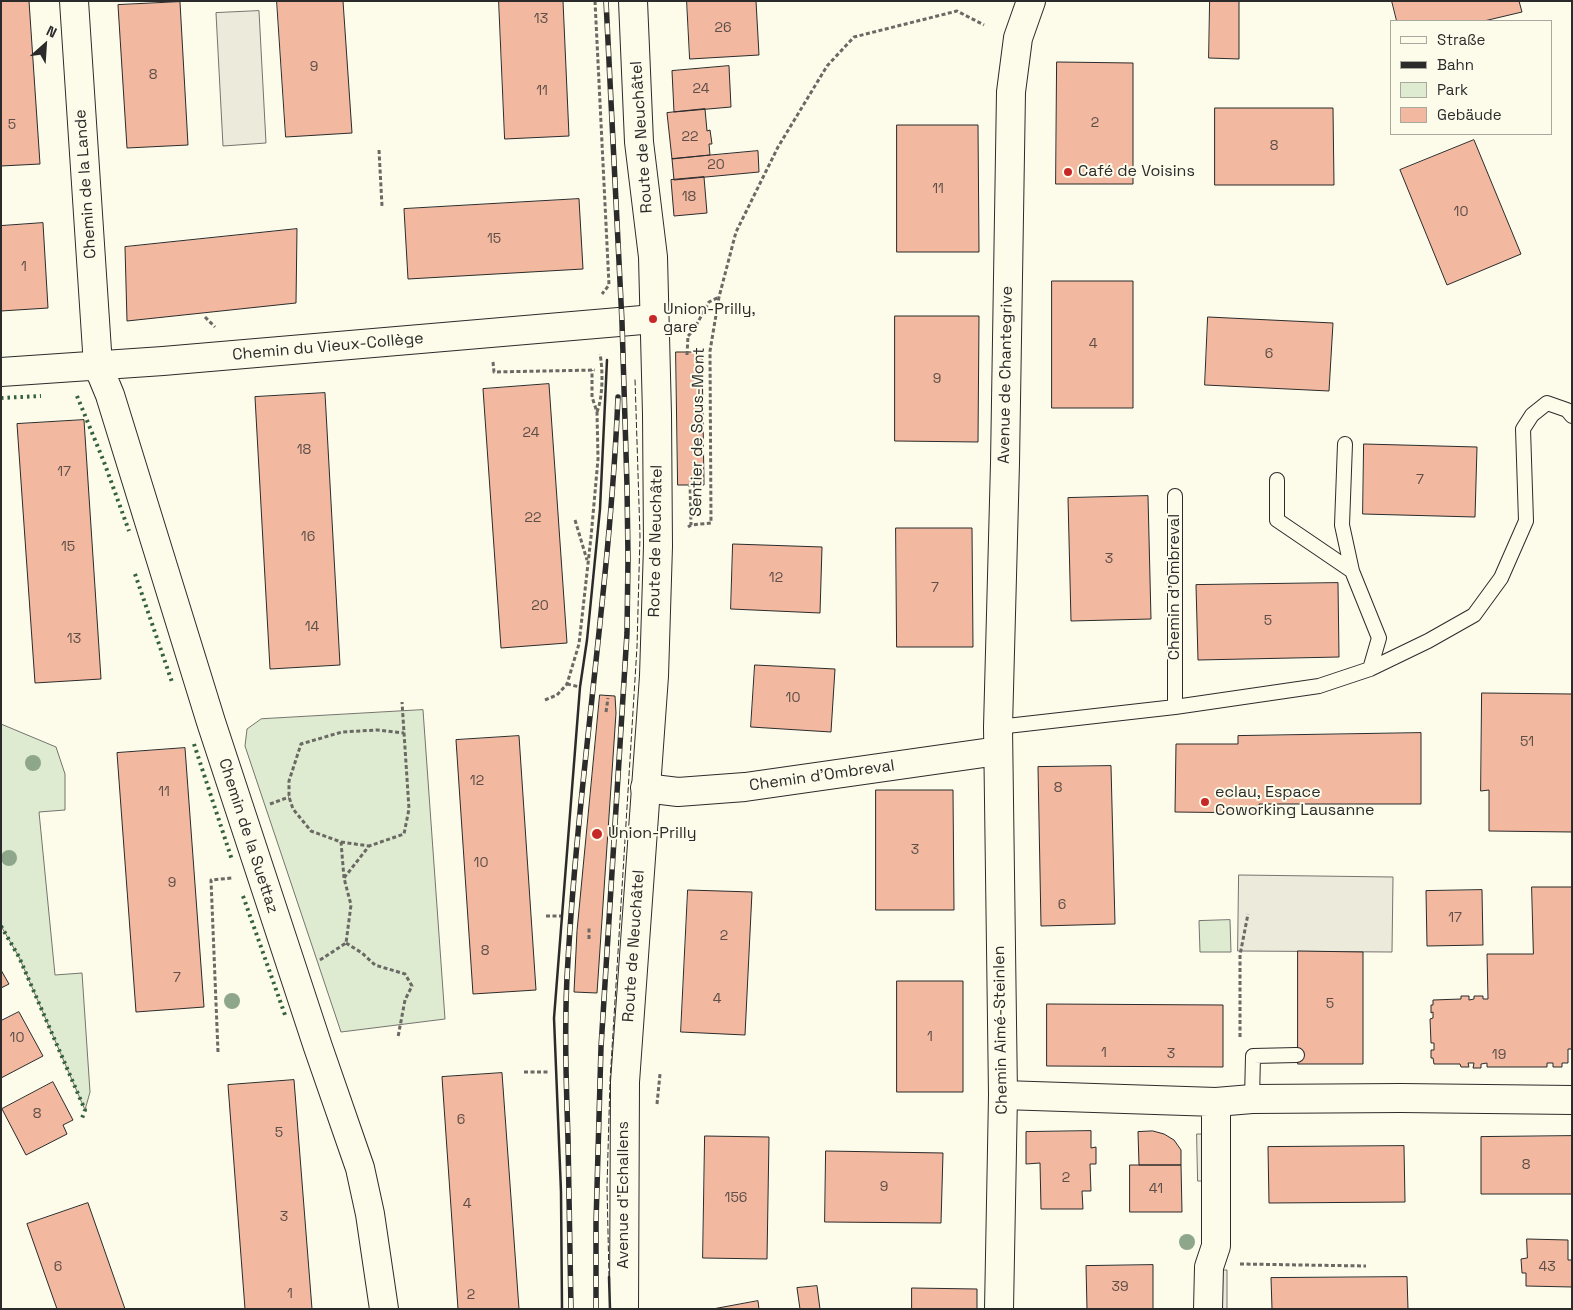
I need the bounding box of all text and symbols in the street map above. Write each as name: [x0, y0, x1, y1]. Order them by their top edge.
house number: 13: [534, 11, 548, 27]
north arrow: [20, 20, 70, 70]
house number: 26: [714, 20, 732, 36]
legend: [1390, 20, 1553, 135]
text: N: [43, 21, 60, 42]
text: Straße: [1437, 30, 1485, 49]
text: Bahn: [1437, 55, 1474, 74]
house number: 9: [310, 59, 318, 75]
street label: Route de Neuchâtel: [627, 60, 657, 214]
house number: 8: [149, 67, 157, 83]
text: Park: [1437, 80, 1468, 99]
house number: 24: [693, 81, 709, 97]
house number: 11: [536, 83, 548, 99]
text: Gebäude: [1437, 105, 1502, 124]
street label: Chemin de la Lande: [71, 109, 101, 259]
house number: 2: [1091, 115, 1099, 131]
house number: 5: [8, 117, 16, 133]
house number: 22: [682, 129, 698, 145]
house number: 8: [1270, 138, 1278, 154]
house number: 20: [707, 157, 725, 173]
place label: Café de Voisins: [1078, 162, 1195, 182]
marker: Café de Voisins: [1062, 166, 1074, 178]
house number: 11: [932, 181, 944, 197]
house number: 18: [682, 189, 696, 205]
house number: 10: [1454, 204, 1468, 220]
house number: 15: [487, 231, 501, 247]
house number: 1: [21, 259, 27, 275]
street label: Avenue de Chantegrive: [995, 286, 1017, 464]
place label: Union-Prilly, gare: [663, 300, 756, 338]
marker: Union-Prilly, gare: [647, 313, 659, 325]
street label: Chemin du Vieux-Collège: [232, 329, 424, 365]
house number: 4: [1089, 336, 1097, 352]
house number: 6: [1265, 346, 1273, 362]
street label: Sentier de Sous-Mont: [687, 347, 709, 517]
house number: 9: [933, 371, 941, 387]
house number: 24: [523, 425, 539, 441]
house number: 18: [297, 442, 311, 458]
house number: 17: [57, 464, 71, 480]
street label: Route de Neuchâtel: [645, 464, 667, 618]
house number: 7: [1416, 472, 1424, 488]
house number: 22: [525, 510, 541, 526]
street label: Chemin d'Ombreval: [1165, 514, 1185, 660]
house number: 16: [301, 529, 315, 545]
house number: 15: [61, 539, 75, 555]
house number: 3: [1105, 551, 1113, 567]
house number: 12: [769, 570, 783, 586]
house number: 7: [931, 580, 939, 596]
house number: 20: [531, 598, 549, 614]
house number: 5: [1264, 613, 1272, 629]
house number: 14: [305, 619, 319, 635]
house number: 13: [67, 631, 81, 647]
house number: 10: [786, 690, 800, 706]
house number: 51: [1520, 734, 1534, 750]
street label: Chemin de la Suettaz: [214, 756, 282, 916]
street label: Chemin d'Ombreval: [748, 756, 896, 796]
house number: 12: [470, 773, 484, 789]
house number: 8: [1054, 780, 1062, 796]
place label: eclau, Espace Coworking Lausanne: [1215, 783, 1374, 821]
house number: 11: [158, 784, 170, 800]
marker: eclau, Espace Coworking Lausanne: [1199, 796, 1211, 808]
place label: Union-Prilly: [608, 824, 697, 844]
marker: Union-Prilly: [590, 827, 604, 841]
house number: 3: [911, 842, 919, 858]
house number: 10: [474, 855, 488, 871]
street label: Route de Neuchâtel: [619, 869, 649, 1023]
house number: 9: [168, 875, 176, 891]
house number: 6: [1058, 897, 1066, 913]
house number: 17: [1448, 910, 1462, 926]
house number: 2: [720, 928, 728, 944]
house number: 8: [481, 943, 489, 959]
street label: Chemin Aimé-Steinlen: [990, 945, 1012, 1115]
house number: 7: [173, 970, 181, 986]
house number: 4: [713, 991, 721, 1007]
house number: 5: [1326, 996, 1334, 1012]
house number: 1: [927, 1029, 933, 1045]
house number: 10: [10, 1030, 24, 1046]
house number: 1: [1101, 1045, 1107, 1061]
house number: 3: [1167, 1046, 1175, 1062]
house number: 19: [1492, 1047, 1506, 1063]
house number: 8: [33, 1106, 41, 1122]
house number: 6: [457, 1112, 465, 1128]
street label: Avenue d'Echallens: [614, 1121, 634, 1269]
house number: 5: [275, 1125, 283, 1141]
house number: 8: [1522, 1157, 1530, 1173]
house number: 2: [1062, 1170, 1070, 1186]
house number: 9: [880, 1179, 888, 1195]
house number: 41: [1149, 1181, 1163, 1197]
house number: 156: [725, 1190, 747, 1206]
house number: 4: [463, 1196, 471, 1212]
house number: 3: [280, 1209, 288, 1225]
house number: 6: [54, 1259, 62, 1275]
house number: 43: [1538, 1259, 1556, 1275]
house number: 39: [1111, 1279, 1129, 1295]
house number: 1: [287, 1286, 293, 1302]
house number: 2: [467, 1287, 475, 1303]

